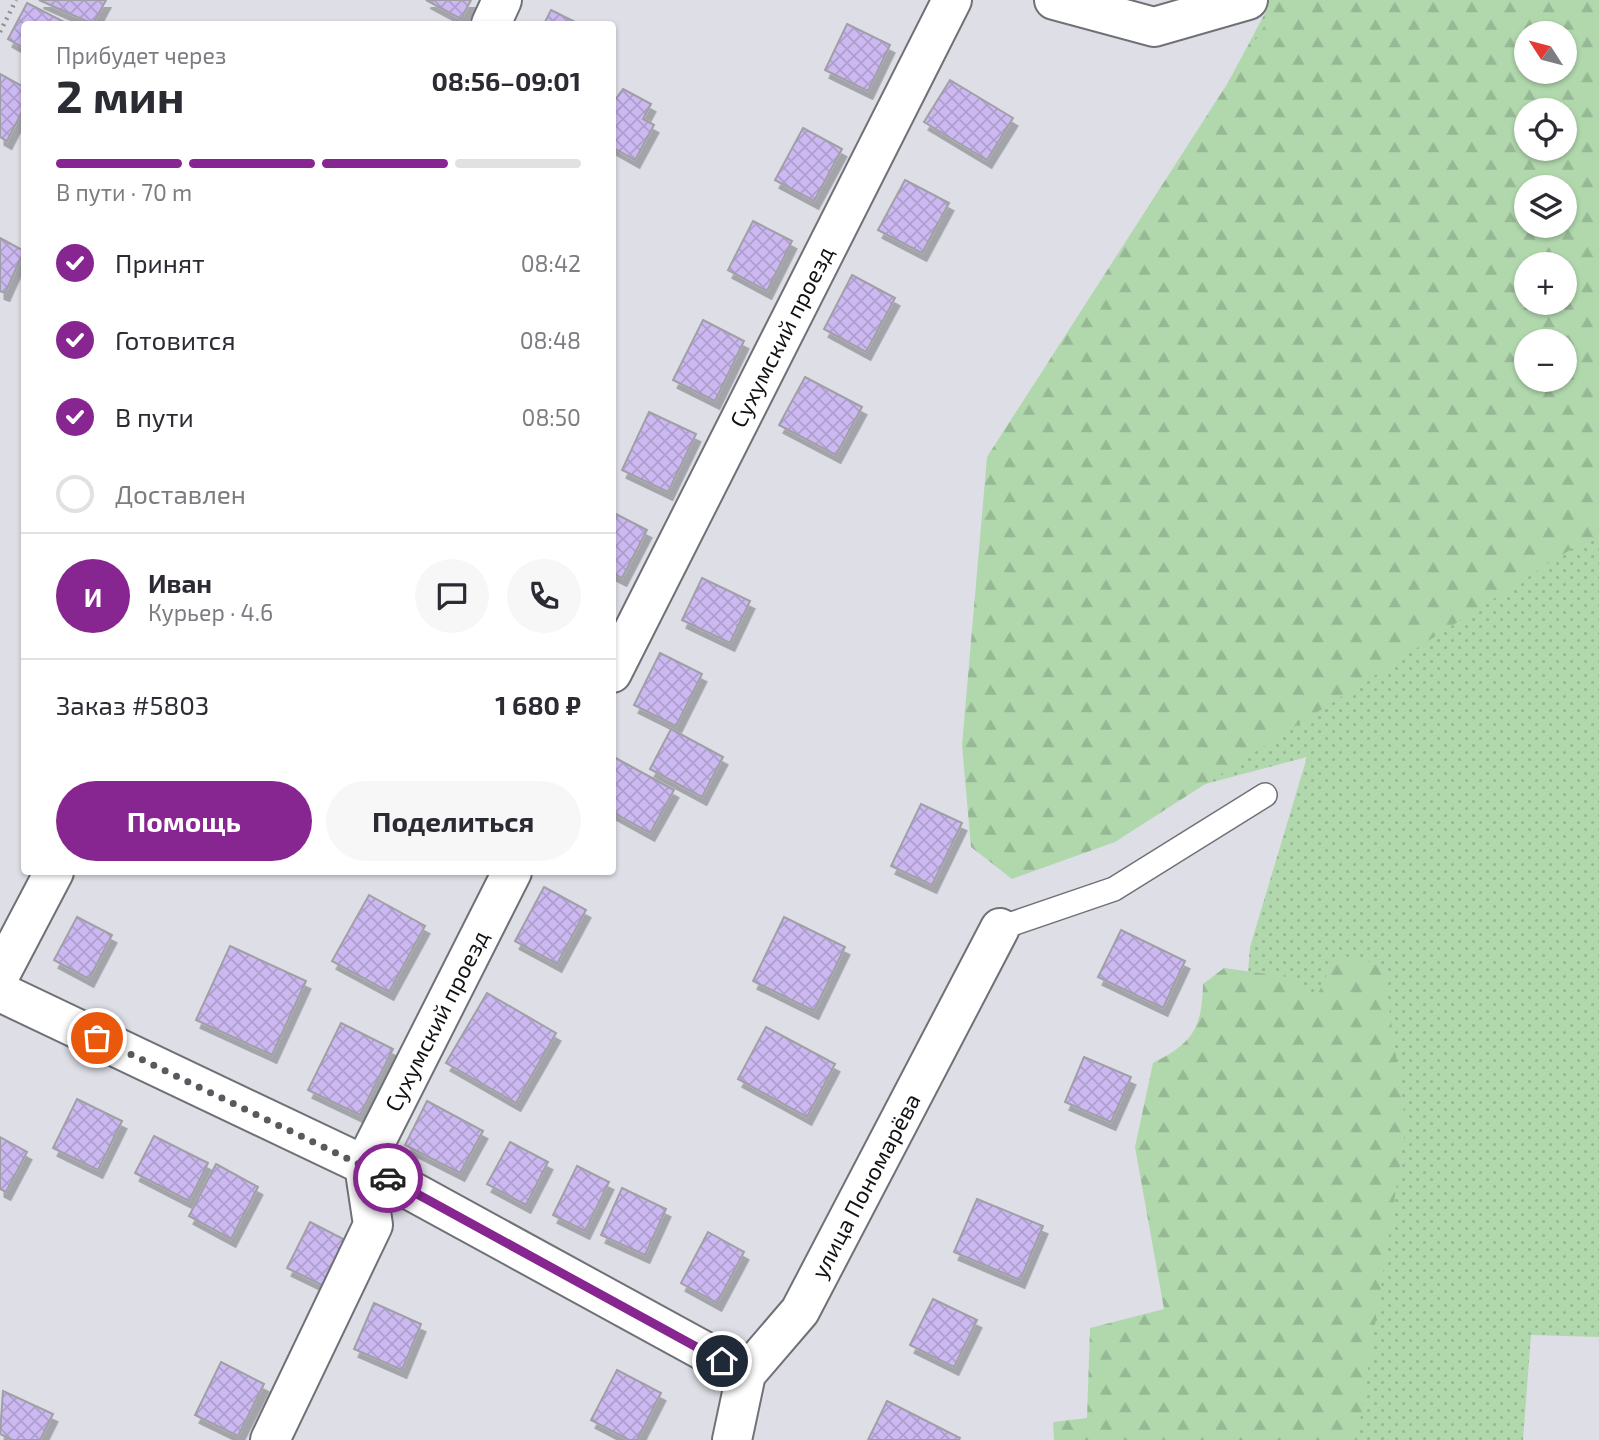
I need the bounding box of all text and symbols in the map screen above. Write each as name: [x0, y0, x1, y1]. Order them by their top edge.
north arrow: [1514, 21, 1577, 84]
map controls: [1514, 21, 1577, 392]
text: Прибудет через: [56, 41, 226, 69]
text: 08:56–09:01: [431, 65, 581, 96]
text: 2 мин: [56, 67, 185, 122]
button: locate: [1514, 98, 1577, 161]
button: layers: [1514, 175, 1577, 238]
text: В пути · 70 m: [56, 178, 192, 206]
street label: Сухумский проезд: [723, 241, 840, 432]
icon: check: [56, 244, 94, 282]
text: Принят: [115, 247, 205, 278]
text: 08:42: [521, 249, 581, 277]
button: +: [1514, 252, 1577, 315]
icon: check: [56, 321, 94, 359]
text: Готовится: [115, 324, 236, 355]
text: 08:48: [520, 326, 581, 354]
button: −: [1514, 329, 1577, 392]
icon: check: [56, 398, 94, 436]
text: В пути: [115, 401, 194, 432]
text: 08:50: [522, 403, 581, 431]
text: Доставлен: [115, 478, 246, 509]
button: chat: [415, 559, 489, 633]
button: phone: [507, 559, 581, 633]
text: Иван: [148, 567, 212, 598]
text: И: [84, 581, 102, 612]
text: Курьер · 4.6: [148, 598, 273, 626]
text: Заказ #5803: [56, 689, 209, 720]
text: 1 680 ₽: [495, 689, 581, 720]
button: Помощь: [56, 781, 312, 861]
button: Поделиться: [326, 781, 581, 861]
street label: Сухумский проезд: [378, 925, 495, 1116]
pin: [67, 1008, 127, 1068]
icon: bag: [78, 1019, 116, 1057]
street label: улица Пономарёва: [804, 1088, 927, 1283]
courier: [353, 1143, 423, 1213]
icon: car: [369, 1159, 407, 1197]
pin: [692, 1331, 752, 1391]
icon: home: [703, 1342, 741, 1380]

